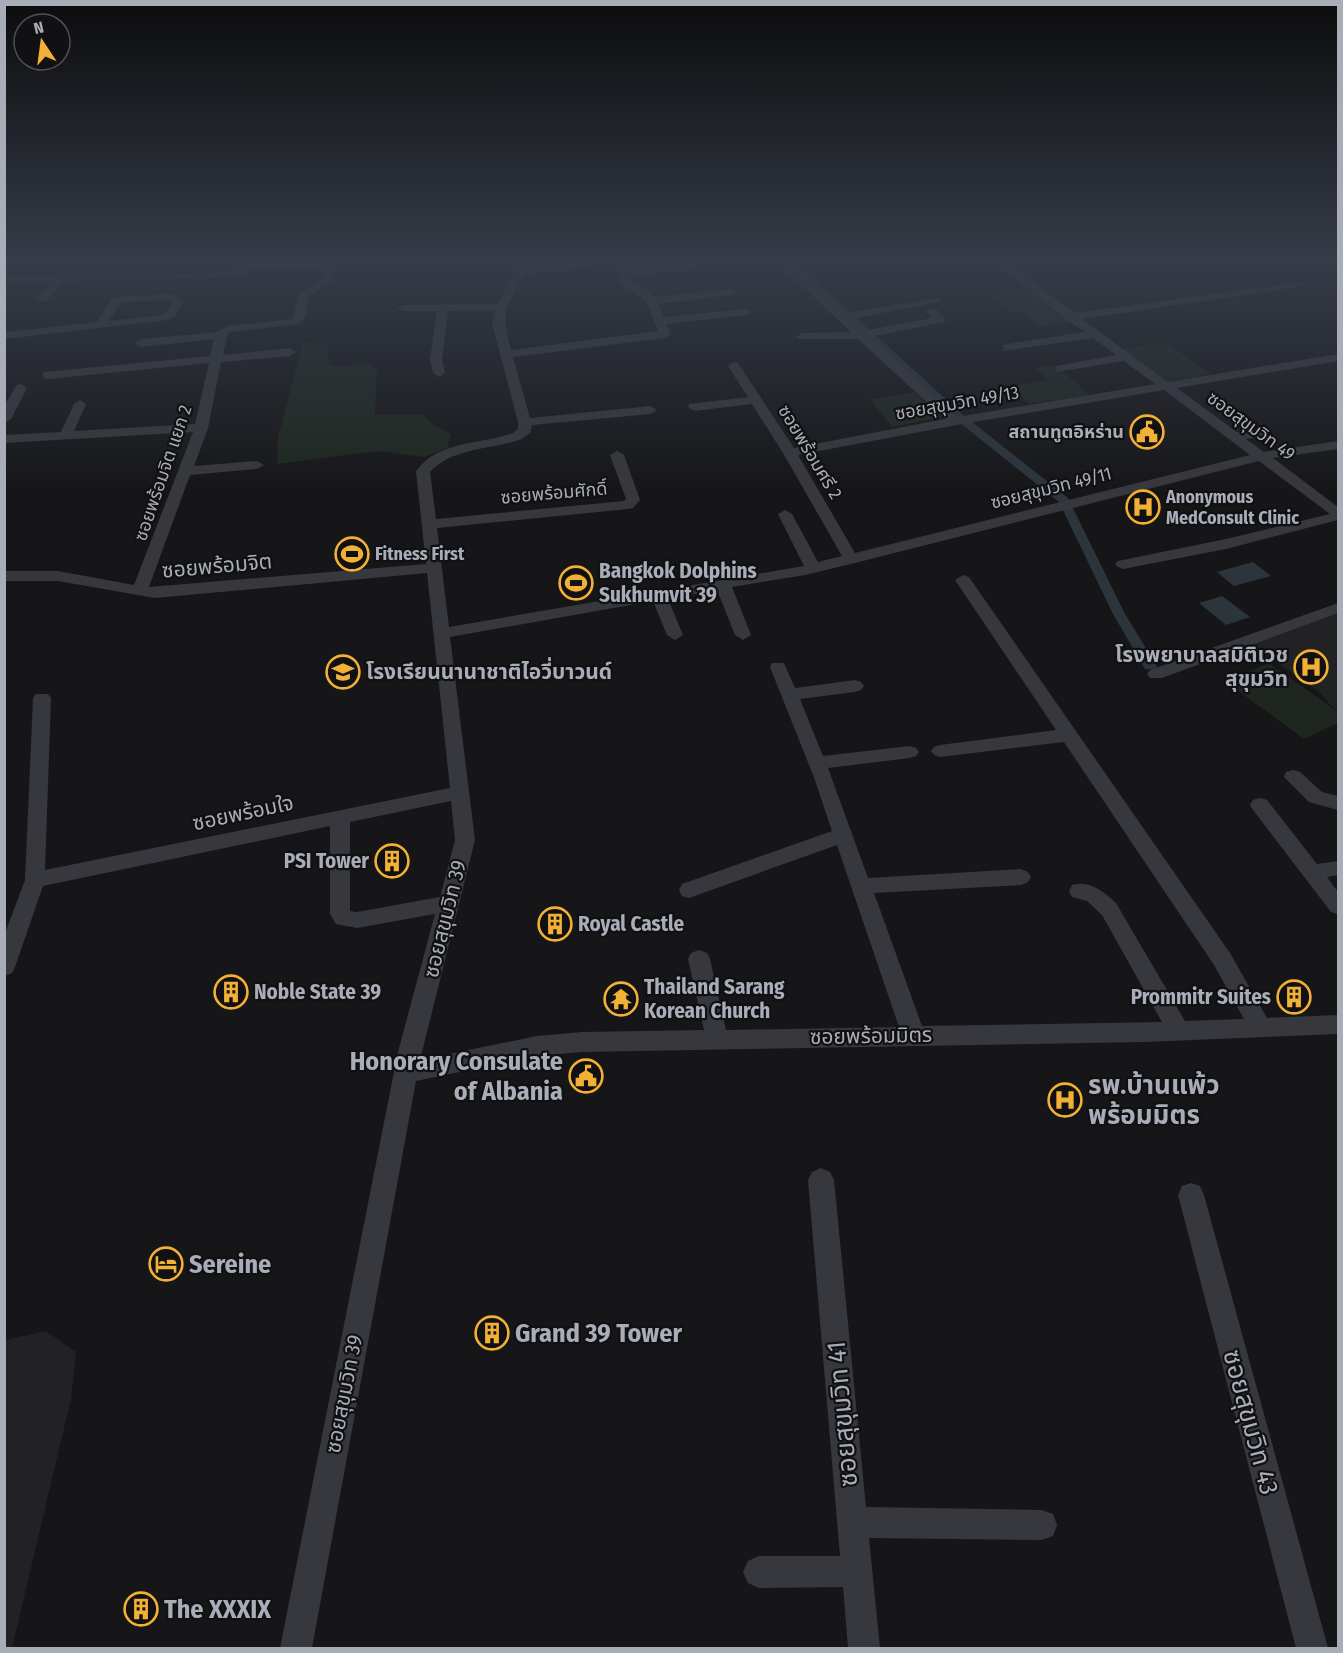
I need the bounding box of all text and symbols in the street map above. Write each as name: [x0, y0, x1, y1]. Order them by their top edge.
north arrow: [12, 12, 72, 72]
text: N: [32, 18, 46, 38]
street label: ซอยสุขุมวิท 49/13: [893, 381, 1021, 425]
street label: ซอยสุขุมวิท 49: [1203, 387, 1299, 465]
street label: ซอยพร้อมศรี 2: [773, 401, 847, 503]
street label: ซอยพร้อมจิต แยก 2: [129, 402, 197, 544]
public building icon: สถานทูตอิหร่าน: [1129, 414, 1165, 450]
place label: สถานทูตอิหร่าน: [1008, 421, 1124, 443]
street label: ซอยสุขุมวิท 49/11: [988, 462, 1114, 514]
street label: ซอยพร้อมศักดิ์: [500, 477, 608, 509]
place label: Anonymous MedConsult Clinic: [1165, 486, 1299, 529]
hospital icon: Anonymous MedConsult Clinic: [1125, 489, 1161, 525]
sports icon: Fitness First: [334, 536, 370, 572]
place label: Fitness First: [375, 543, 465, 565]
street label: ซอยพร้อมจิต: [161, 548, 273, 584]
place label: Bangkok Dolphins Sukhumvit 39: [599, 558, 757, 608]
sports icon: Bangkok Dolphins Sukhumvit 39: [558, 565, 594, 601]
place label: โรงพยาบาลสมิติเวช สุขุมวิท: [1115, 642, 1288, 692]
hospital icon: โรงพยาบาลสมิติเวช สุขุมวิท: [1293, 649, 1329, 685]
school or university icon: โรงเรียนนานาชาติไอวี่บาวนด์: [325, 654, 361, 690]
place label: โรงเรียนนานาชาติไอวี่บาวนด์: [366, 657, 612, 685]
street label: ซอยพร้อมใจ: [190, 790, 296, 836]
building icon: PSI Tower: [374, 843, 410, 879]
place label: PSI Tower: [284, 848, 369, 874]
street label: ซอยสุขุมวิท 39: [418, 858, 472, 980]
building icon: Royal Castle: [537, 906, 573, 942]
place label: Royal Castle: [578, 911, 685, 937]
building icon: Noble State 39: [213, 974, 249, 1010]
place label: Thailand Sarang Korean Church: [644, 974, 785, 1024]
place label: Noble State 39: [254, 979, 381, 1005]
building icon: Prommitr Suites: [1276, 979, 1312, 1015]
temple icon: Thailand Sarang Korean Church: [603, 981, 639, 1017]
place label: Prommitr Suites: [1131, 984, 1271, 1010]
street label: ซอยพร้อมมิตร: [810, 1022, 932, 1050]
place label: Honorary Consulate of Albania: [350, 1046, 563, 1107]
public building icon: Honorary Consulate of Albania: [568, 1058, 604, 1094]
place label: รพ.บ้านแพ้ว พร้อมมิตร: [1088, 1070, 1220, 1131]
hospital icon: รพ.บ้านแพ้ว พร้อมมิตร: [1047, 1082, 1083, 1118]
hotel icon: Sereine: [148, 1246, 184, 1282]
place label: Sereine: [189, 1249, 271, 1280]
building icon: Grand 39 Tower: [474, 1315, 510, 1351]
place label: Grand 39 Tower: [515, 1318, 682, 1349]
street label: ซอยสุขุมวิท 39: [320, 1333, 368, 1455]
street label: ซอยสุขุมวิท 41: [821, 1340, 864, 1488]
street label: ซอยสุขุมวิท 43: [1216, 1346, 1285, 1498]
building icon: The XXXIX: [123, 1591, 159, 1627]
place label: The XXXIX: [164, 1594, 271, 1625]

